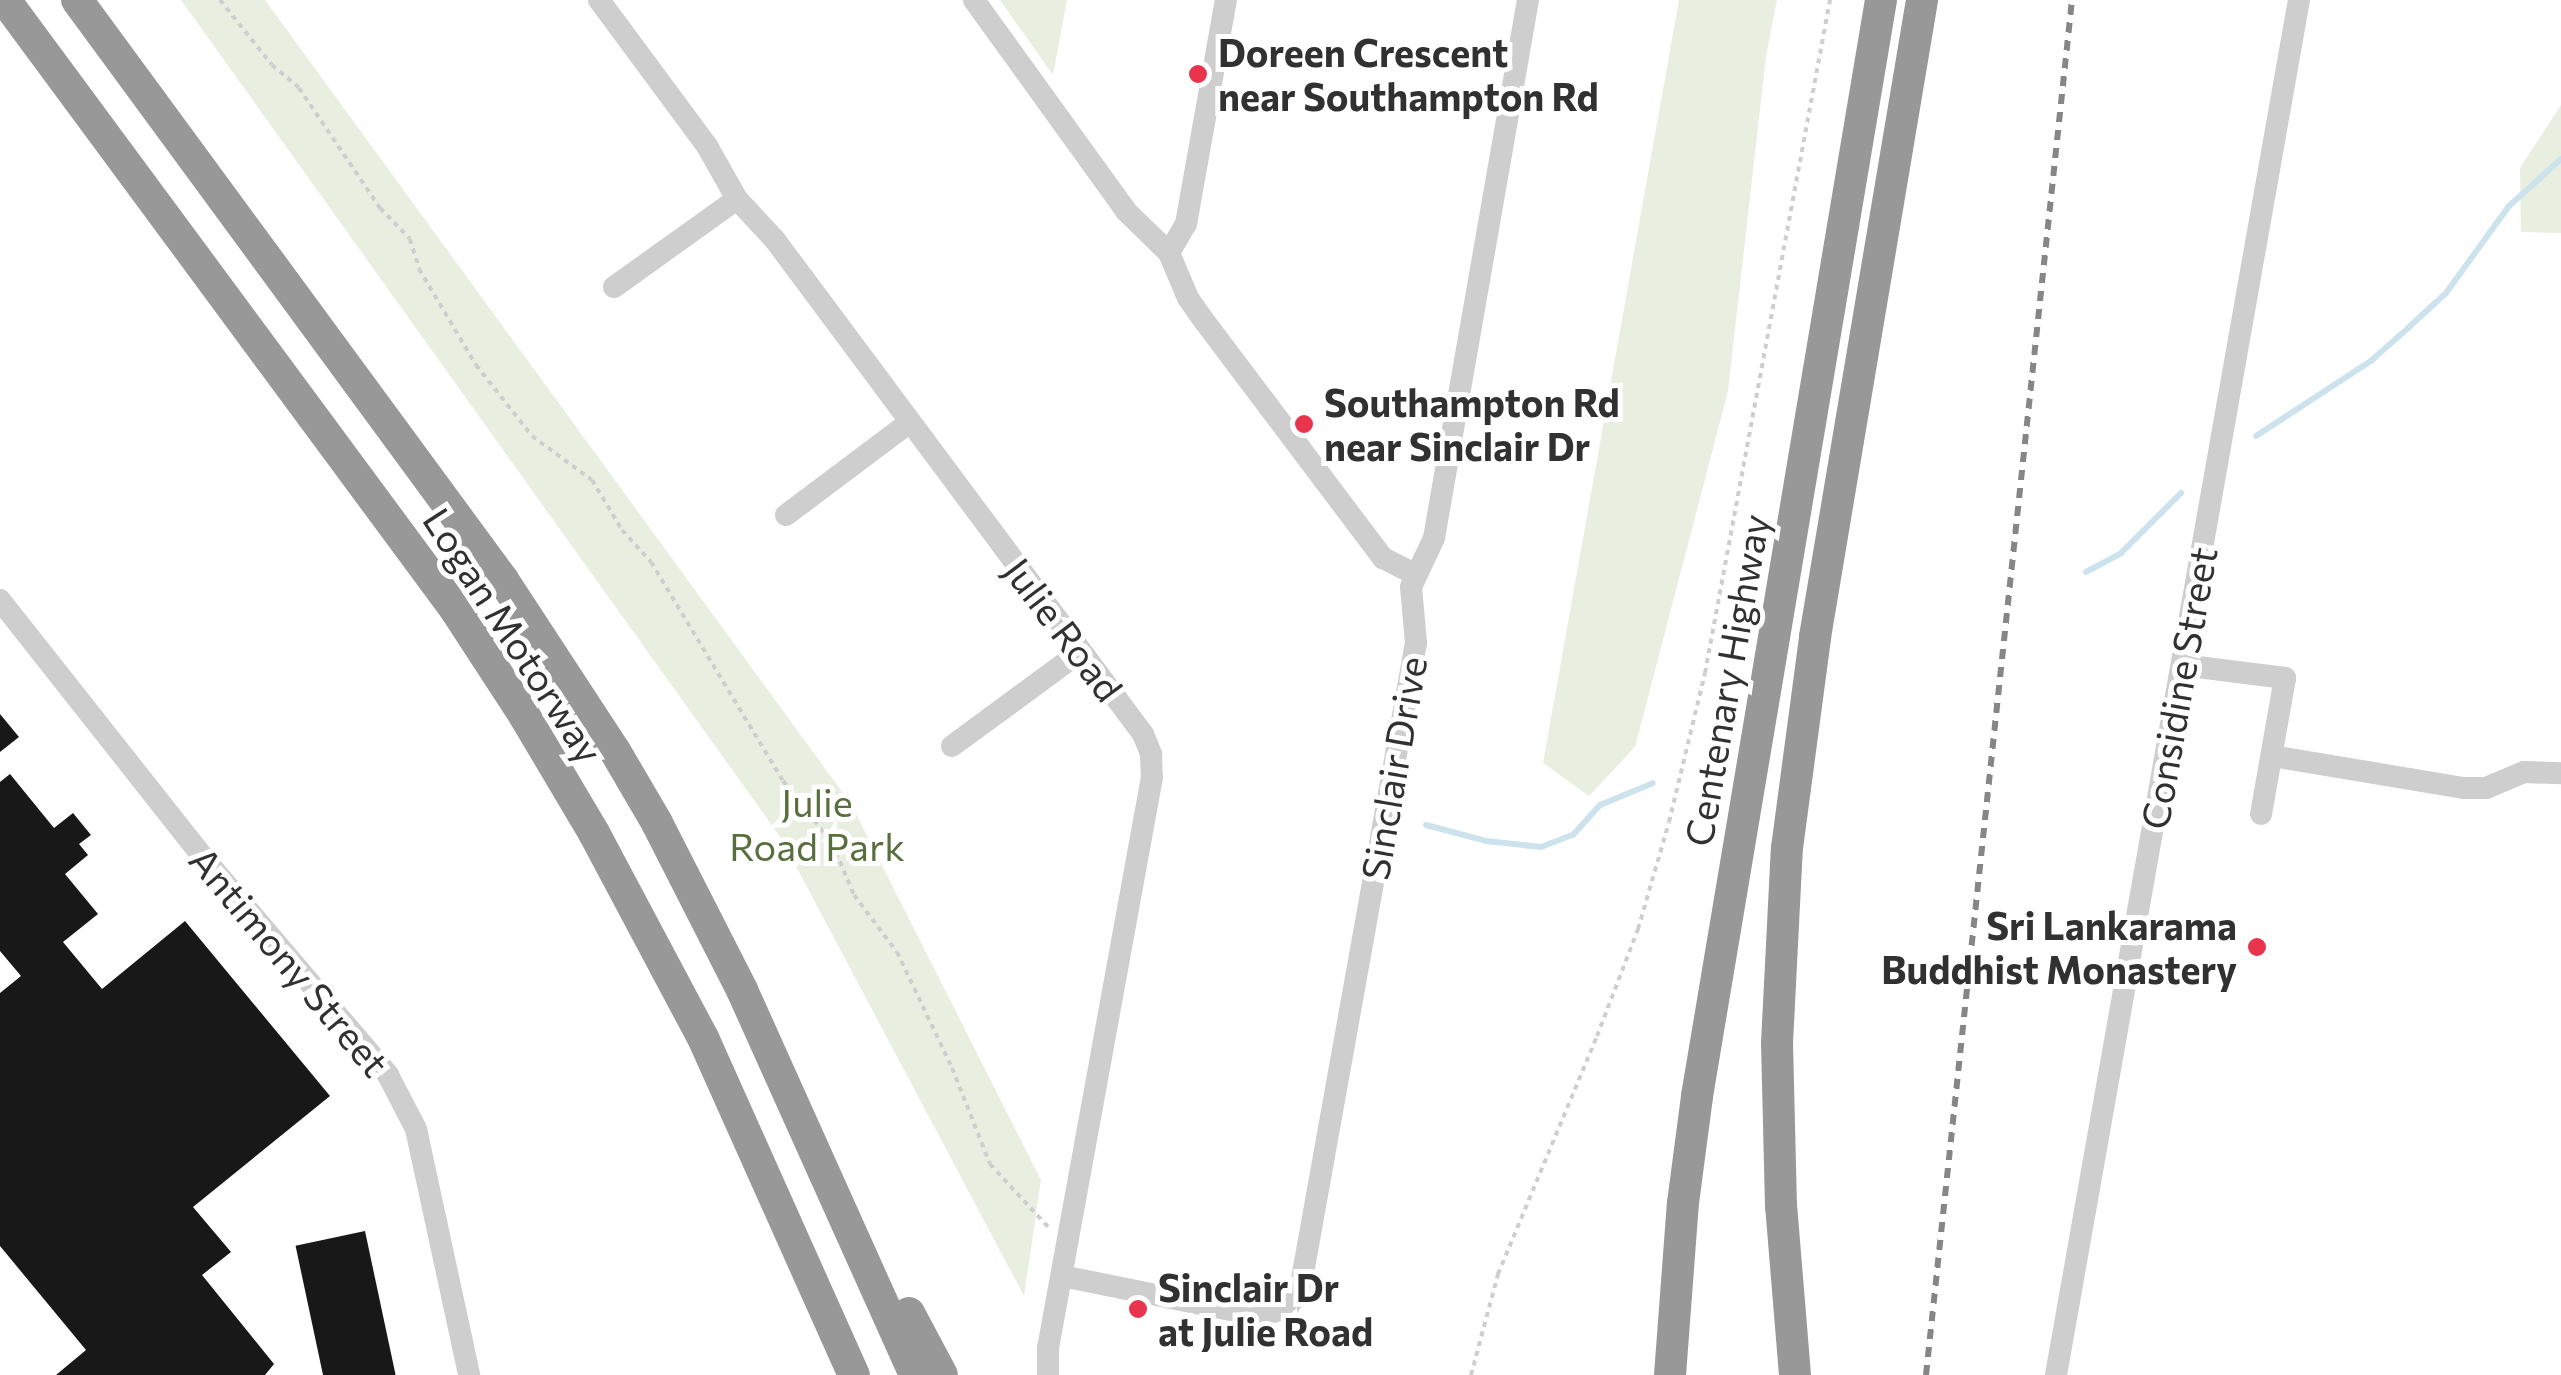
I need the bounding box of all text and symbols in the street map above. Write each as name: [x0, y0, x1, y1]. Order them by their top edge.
place label: Doreen Crescent near Southampton Rd: [1218, 29, 1599, 118]
marker: Doreen Crescent near Southampton Rd: [1187, 63, 1209, 85]
place label: Southampton Rd near Sinclair Dr: [1324, 379, 1620, 468]
marker: Southampton Rd near Sinclair Dr: [1293, 413, 1315, 435]
street label: Logan Motorway: [415, 499, 613, 771]
street label: Centenary Highway: [1674, 510, 1778, 850]
street label: Considine Street: [2131, 543, 2225, 833]
street label: Julie Road: [995, 548, 1133, 710]
street label: Sinclair Drive: [1351, 653, 1435, 883]
park label: Julie Road Park: [729, 779, 905, 868]
street label: Antimony Street: [181, 837, 399, 1085]
place label: Sri Lankarama Buddhist Monastery: [1881, 902, 2237, 992]
marker: Sri Lankarama Buddhist Monastery: [2246, 936, 2268, 958]
place label: Sinclair Dr at Julie Road: [1158, 1264, 1373, 1354]
marker: Sinclair Dr at Julie Road: [1127, 1298, 1149, 1320]

